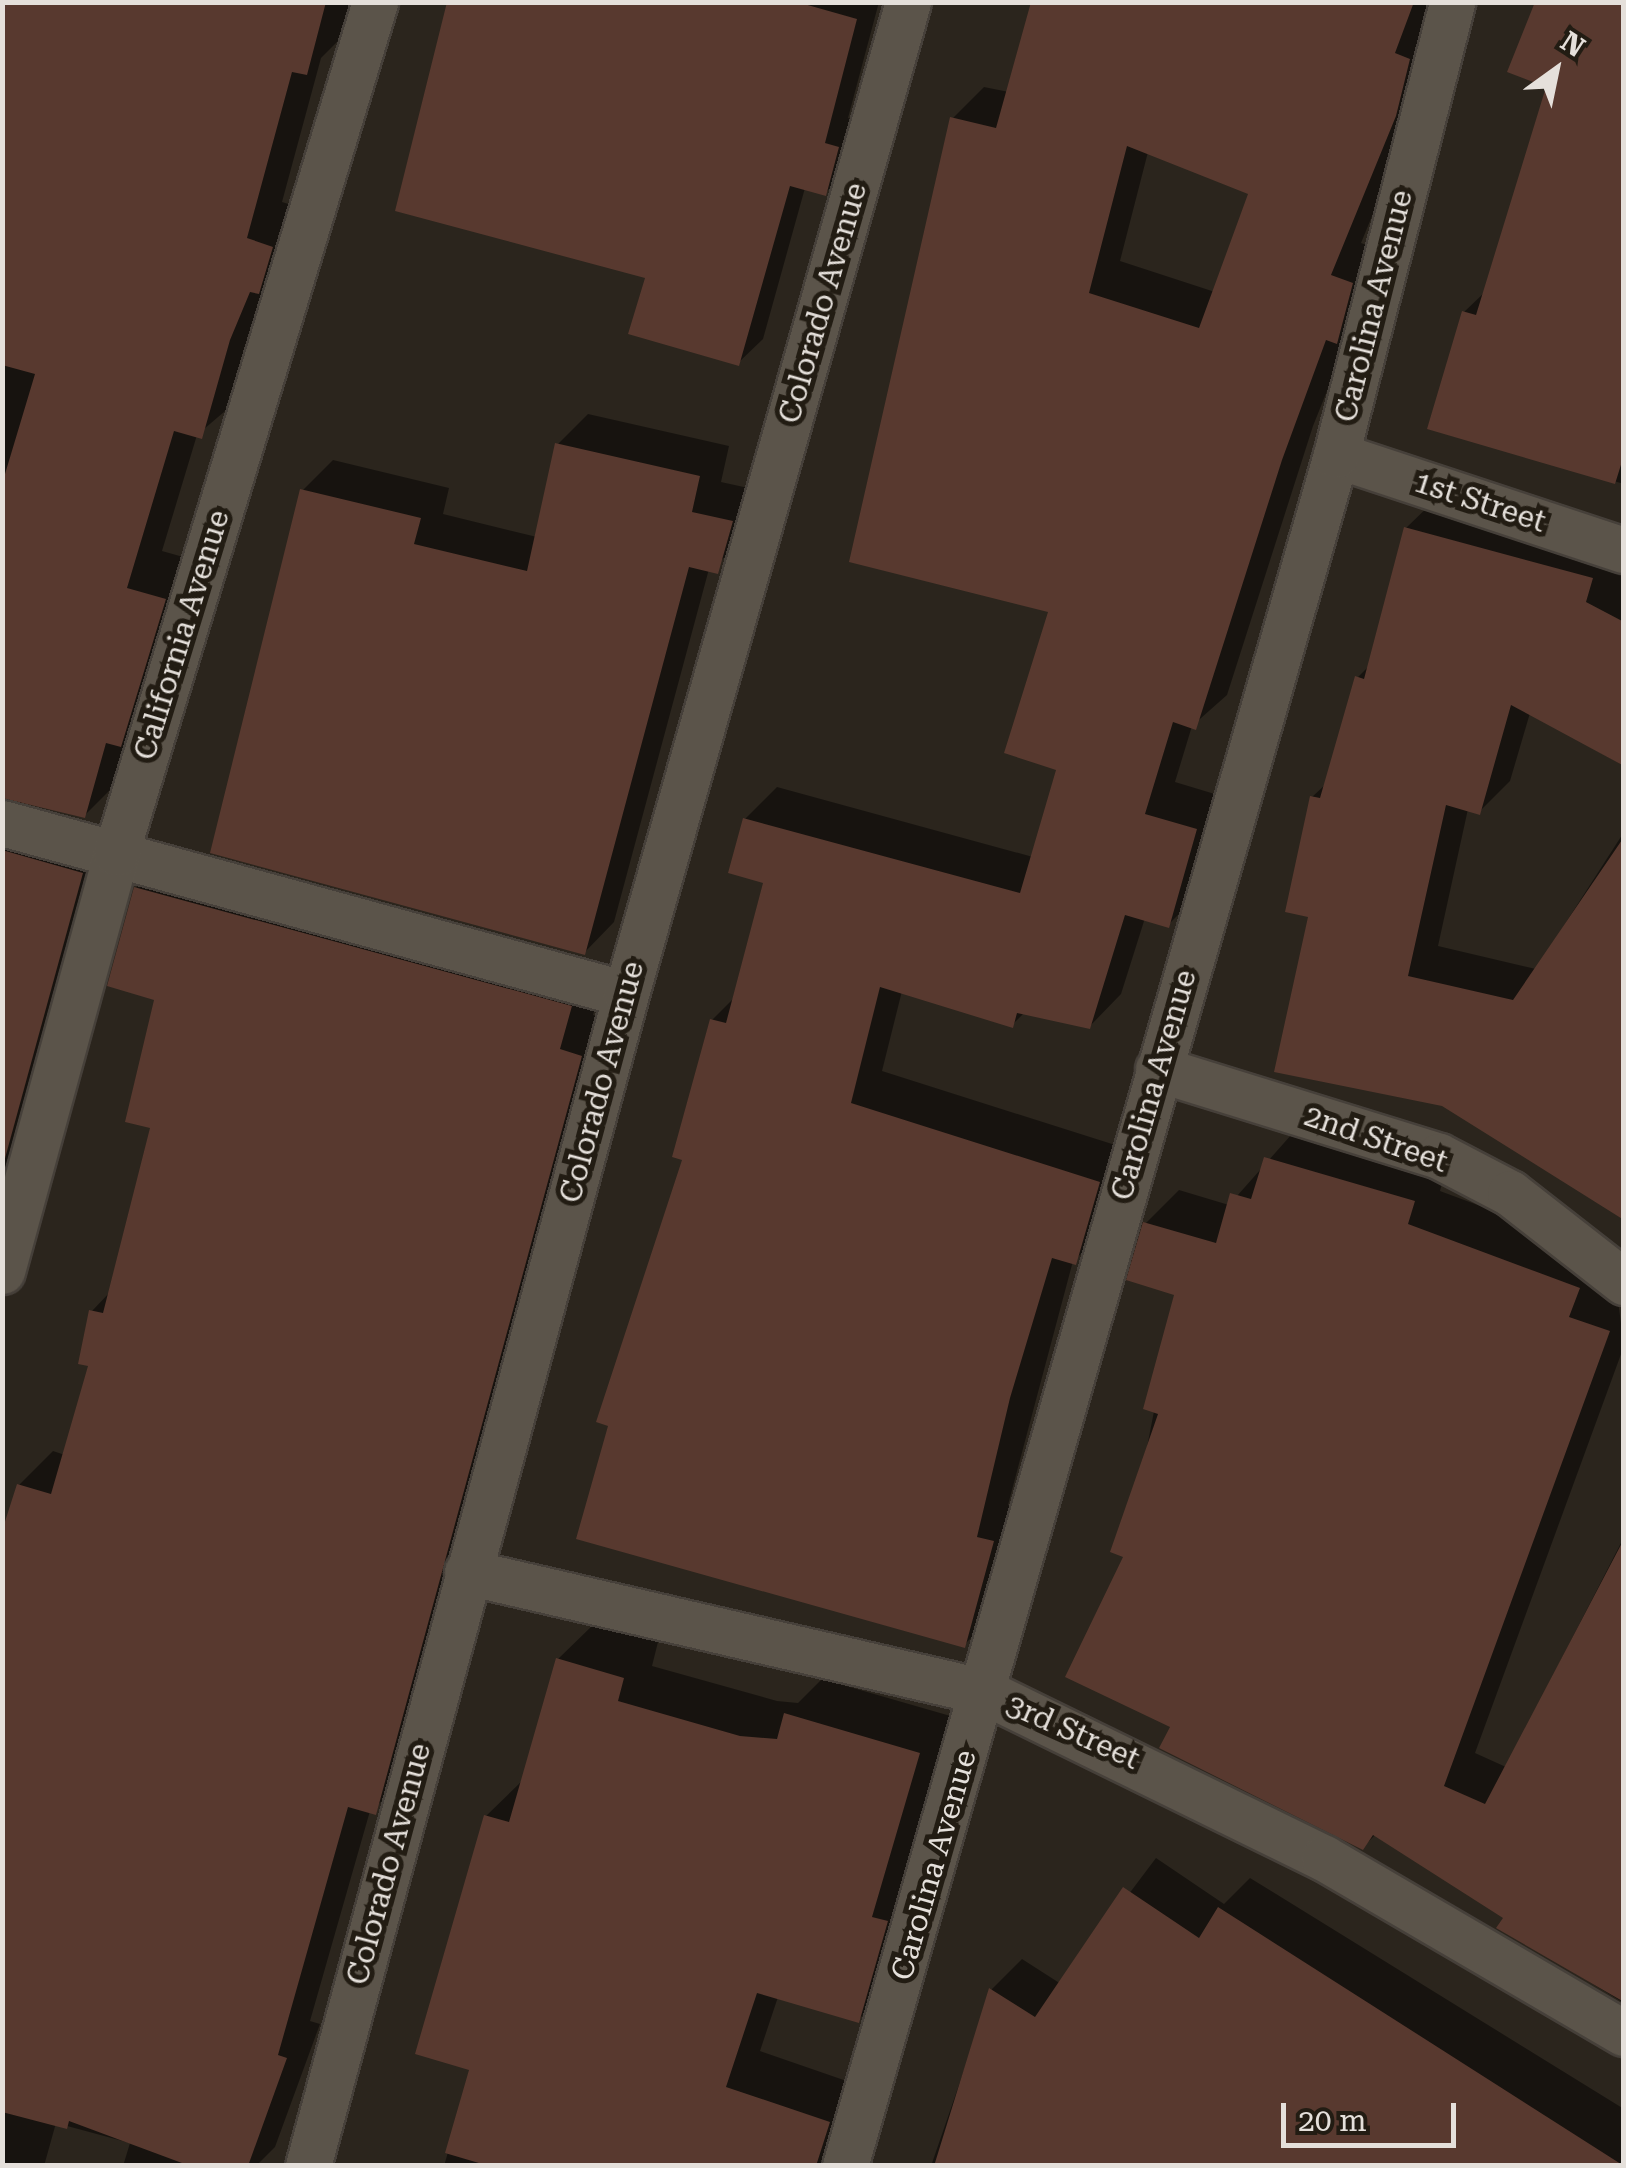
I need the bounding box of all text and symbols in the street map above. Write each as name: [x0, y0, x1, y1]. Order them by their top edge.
north arrow: [1506, 20, 1606, 120]
text: N: [1555, 25, 1591, 64]
street label: Colorado Avenue: [771, 179, 875, 427]
street label: Carolina Avenue: [1328, 186, 1420, 426]
street label: 1st Street: [1410, 464, 1550, 540]
street label: California Avenue: [127, 506, 237, 764]
street label: Colorado Avenue: [552, 957, 652, 1207]
street label: Carolina Avenue: [1104, 966, 1204, 1204]
street label: 2nd Street: [1300, 1098, 1452, 1180]
street label: 3rd Street: [1001, 1687, 1145, 1777]
street label: Colorado Avenue: [339, 1739, 439, 1989]
street label: Carolina Avenue: [884, 1746, 984, 1984]
scale bar: [1286, 2083, 1461, 2145]
text: 20 m: [1298, 2103, 1367, 2138]

